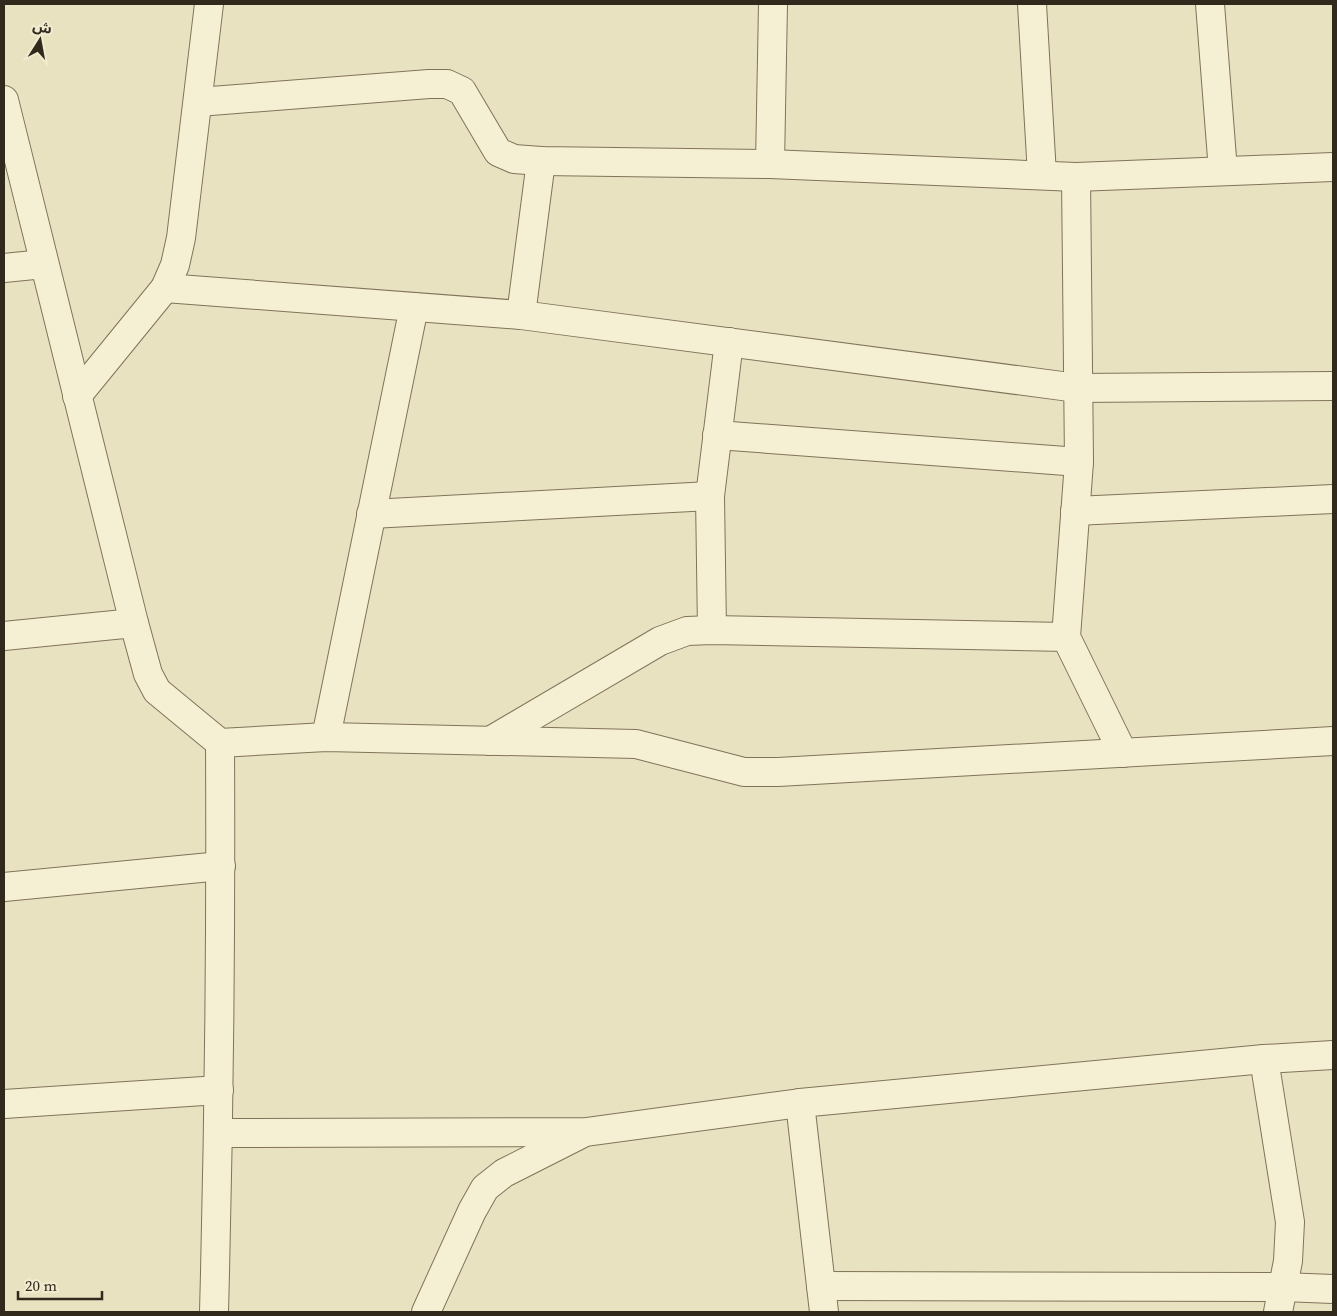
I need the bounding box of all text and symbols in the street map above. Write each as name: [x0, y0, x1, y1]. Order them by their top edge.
north arrow: [15, 15, 65, 65]
text: ش: [31, 16, 54, 39]
scale bar: [18, 1268, 101, 1300]
text: 20 m: [25, 1275, 57, 1296]

